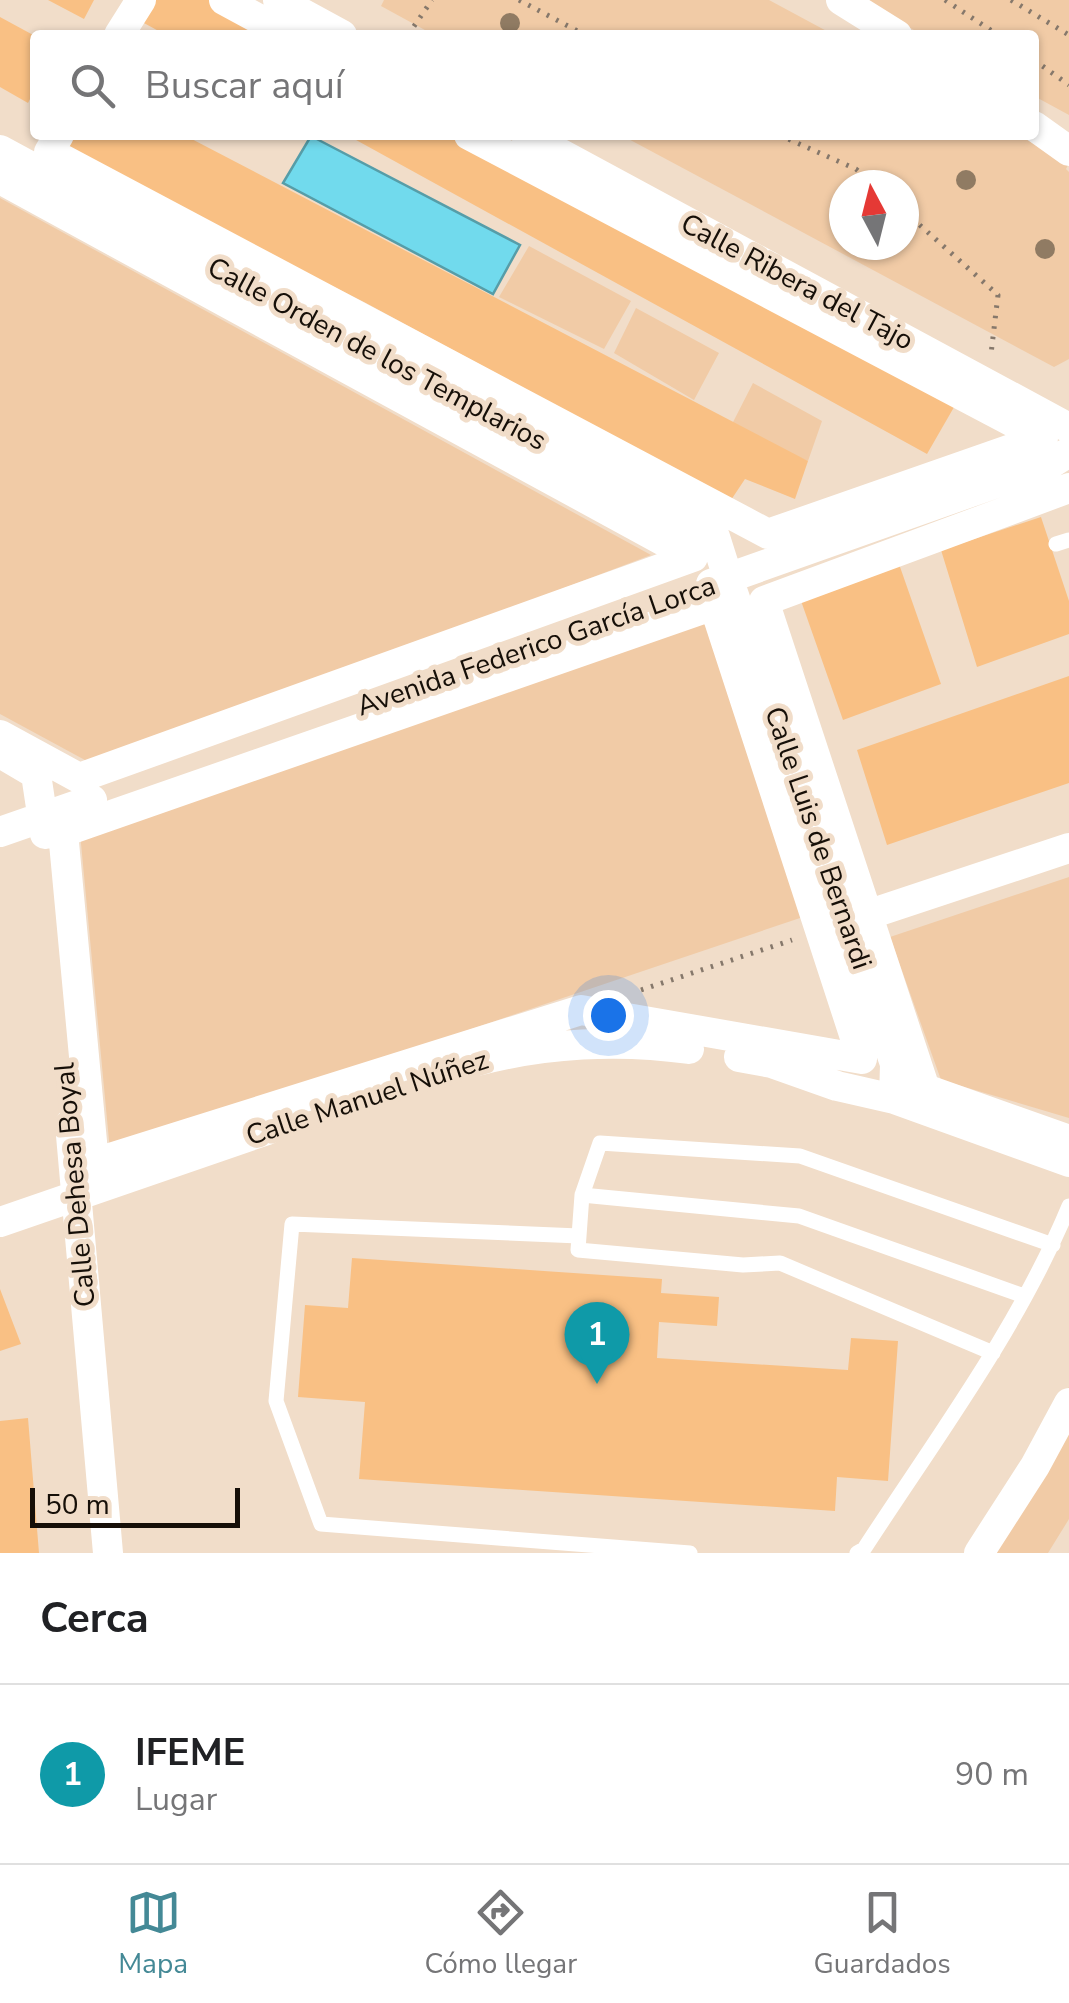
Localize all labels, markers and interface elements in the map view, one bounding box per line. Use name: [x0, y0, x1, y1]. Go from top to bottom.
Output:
search box: [30, 30, 1039, 140]
icon: search: [65, 58, 120, 113]
text: Buscar aquí: [145, 60, 344, 111]
north arrow: [829, 170, 919, 260]
street label: Calle Ribera del Tajo: [674, 205, 920, 359]
street label: Calle Orden de los Templarios: [201, 248, 553, 460]
street label: Avenida Federico García Lorca: [352, 567, 720, 725]
street label: Calle Luis de Bernardi: [755, 702, 881, 974]
your location: [583, 990, 634, 1041]
street label: Calle Manuel Núñez: [241, 1041, 493, 1155]
street label: Calle Dehesa Boyal: [45, 1060, 105, 1309]
pin: 1: [564, 1302, 630, 1384]
scale bar: [30, 1483, 240, 1528]
text: 50 m: [45, 1486, 110, 1524]
text: Cerca: [40, 1590, 149, 1647]
text: IFEME: [135, 1727, 245, 1778]
text: 1: [63, 1753, 82, 1796]
text: 90 m: [955, 1753, 1029, 1796]
text: Lugar: [135, 1778, 217, 1821]
tab: Mapa: [118, 1885, 188, 1983]
tab: Cómo llegar: [424, 1885, 577, 1983]
tab: Guardados: [814, 1885, 951, 1983]

